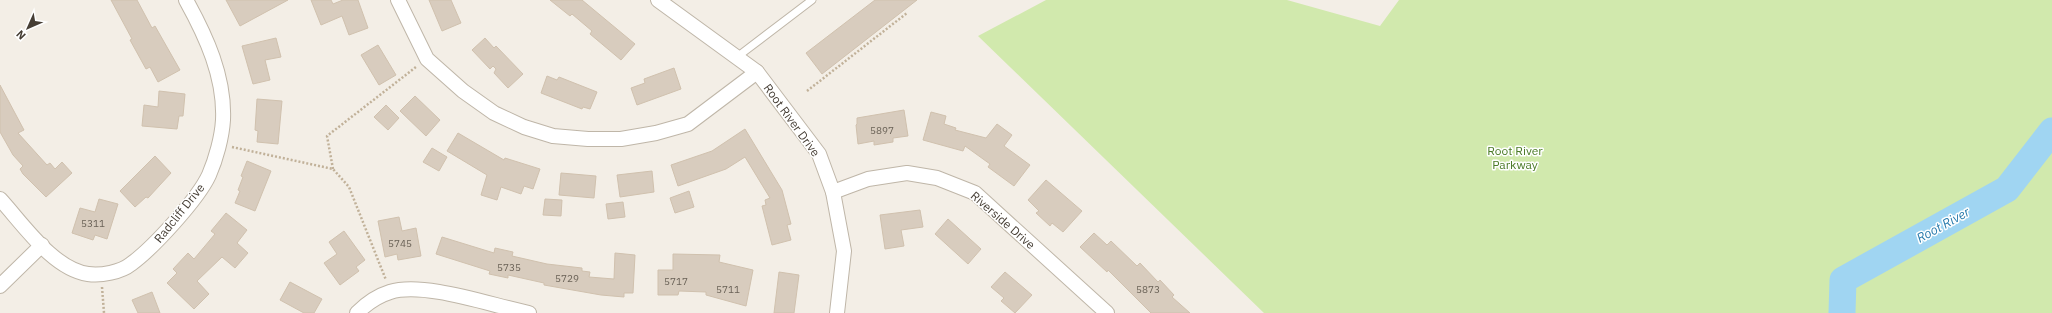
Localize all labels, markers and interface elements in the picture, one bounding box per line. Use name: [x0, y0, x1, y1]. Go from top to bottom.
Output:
north arrow: [8, 8, 48, 48]
text: N: [13, 27, 29, 43]
street label: Root River Drive: [761, 81, 824, 160]
house number: 5897: [870, 124, 894, 137]
park label: Root River Parkway: [1487, 143, 1543, 172]
street label: Radcliff Drive: [151, 180, 208, 246]
street label: Riverside Drive: [968, 188, 1039, 252]
water label: Root River: [1913, 203, 1974, 247]
house number: 5311: [81, 217, 105, 230]
house number: 5745: [388, 237, 412, 250]
house number: 5735: [497, 261, 521, 274]
house number: 5729: [555, 272, 579, 285]
house number: 5717: [664, 275, 688, 288]
house number: 5711: [716, 283, 740, 296]
house number: 5873: [1136, 283, 1160, 296]

